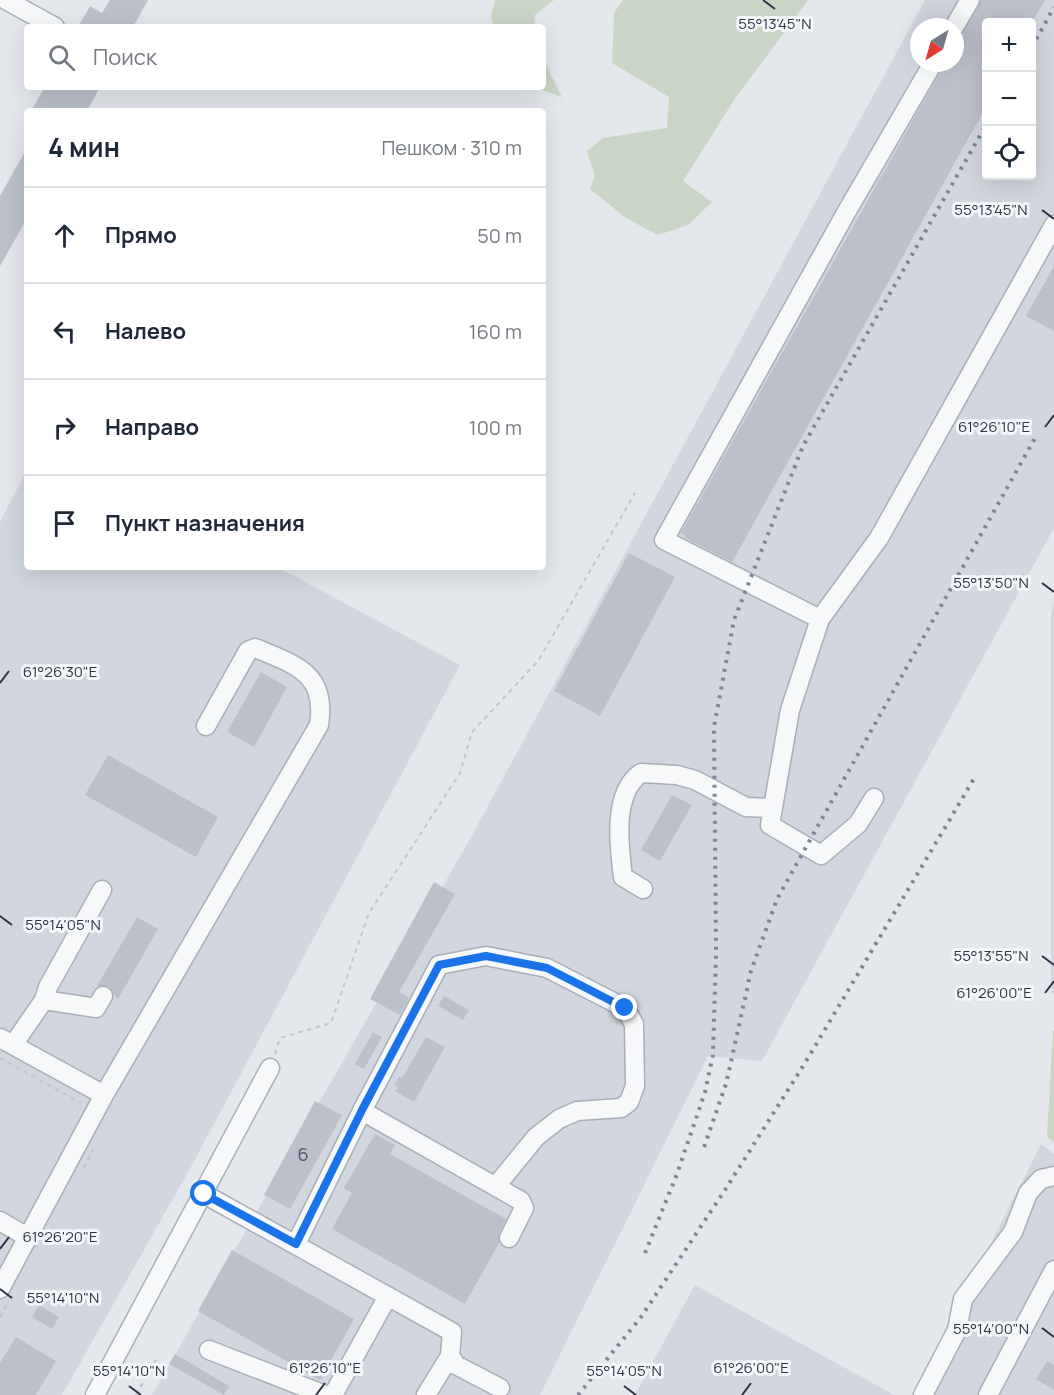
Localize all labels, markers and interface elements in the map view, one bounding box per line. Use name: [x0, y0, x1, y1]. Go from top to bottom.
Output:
text: 55°13'45"N: [738, 13, 812, 34]
north arrow: [910, 18, 964, 72]
map controls: [982, 18, 1036, 180]
button: +: [982, 18, 1036, 72]
search box: [24, 24, 546, 90]
icon: search: [45, 41, 78, 74]
text: Поиск: [93, 42, 157, 72]
button: −: [982, 72, 1036, 126]
button: locate: [982, 126, 1036, 180]
text: 4 мин: [48, 129, 120, 165]
text: Пешком · 310 m: [381, 134, 522, 161]
text: 55°13'45"N: [954, 199, 1028, 220]
icon: ahead: [48, 219, 81, 252]
text: Прямо: [105, 220, 177, 250]
text: 50 m: [477, 222, 522, 249]
icon: left: [48, 315, 81, 348]
text: Налево: [105, 316, 186, 346]
text: 160 m: [469, 318, 522, 345]
icon: right: [48, 411, 81, 444]
text: Направо: [105, 412, 199, 442]
text: 100 m: [469, 414, 522, 441]
text: 61°26'10"E: [958, 416, 1030, 437]
icon: arrive: [48, 507, 81, 540]
text: Пункт назначения: [105, 508, 305, 538]
text: 55°13'50"N: [953, 572, 1029, 593]
text: 61°26'30"E: [23, 661, 97, 682]
text: 55°14'05"N: [25, 914, 101, 935]
text: 55°13'55"N: [954, 945, 1028, 966]
text: 61°26'00"E: [956, 982, 1032, 1003]
route end: [611, 994, 637, 1020]
house number: 6: [297, 1142, 309, 1166]
route start: [190, 1180, 216, 1206]
text: 61°26'20"E: [23, 1226, 97, 1247]
text: 55°14'10"N: [27, 1287, 99, 1308]
text: 55°14'00"N: [953, 1318, 1029, 1339]
text: 61°26'10"E: [289, 1357, 361, 1378]
text: 61°26'00"E: [713, 1357, 789, 1378]
text: 55°14'10"N: [93, 1360, 165, 1381]
text: 55°14'05"N: [586, 1360, 662, 1381]

